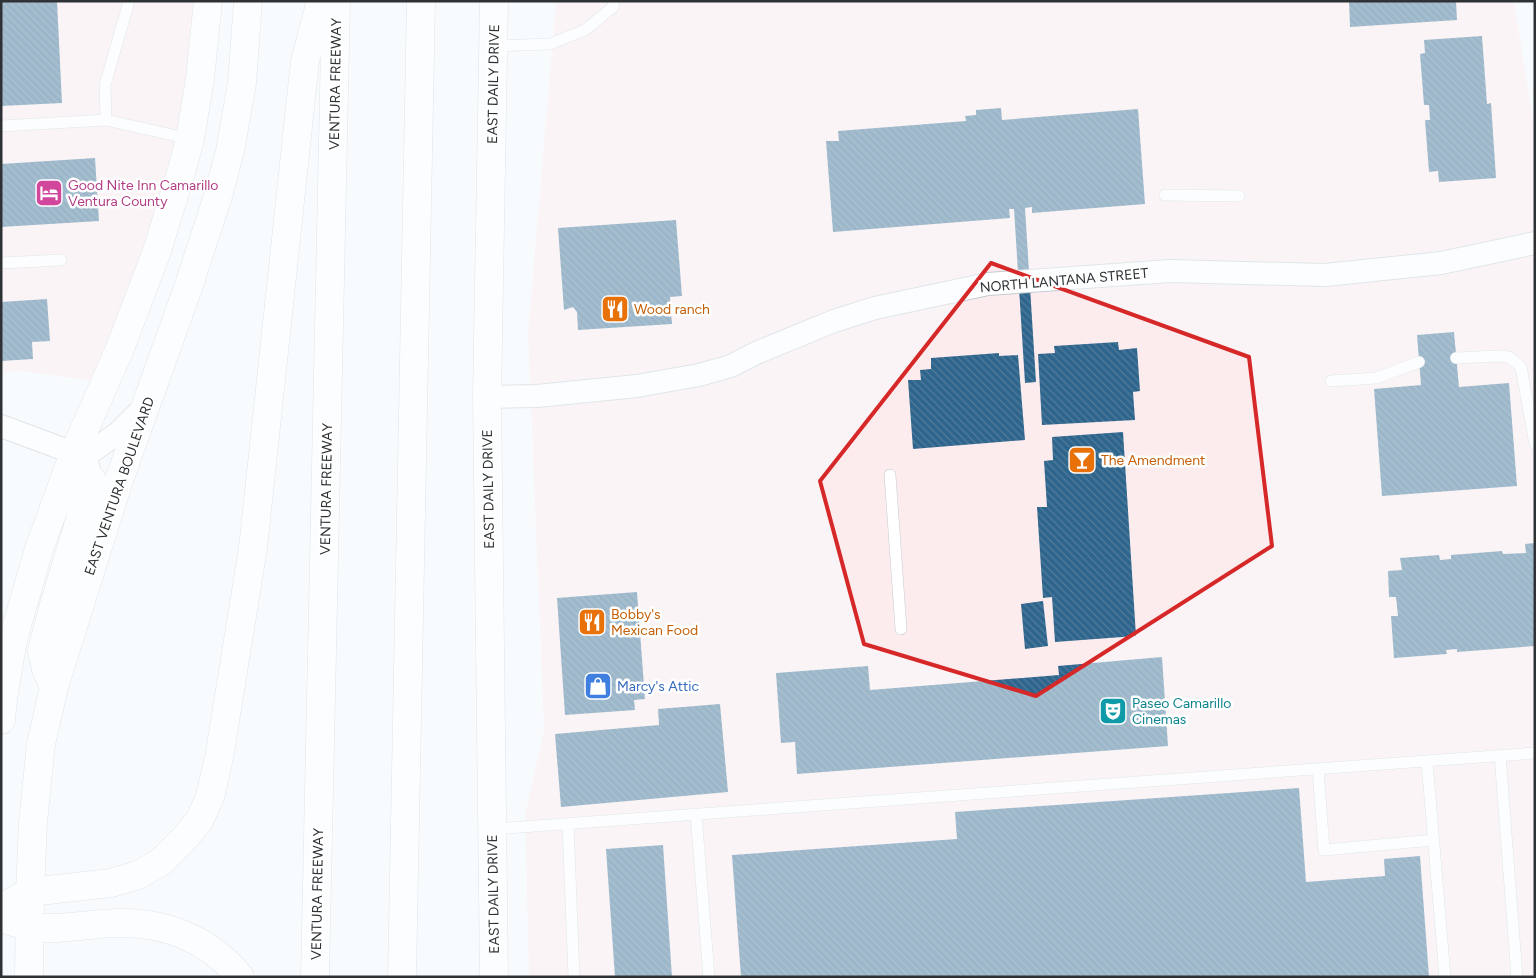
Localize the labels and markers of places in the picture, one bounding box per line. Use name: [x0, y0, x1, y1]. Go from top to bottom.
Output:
place label: Good Nite Inn Camarillo Ventura County: [68, 177, 218, 210]
hotel icon: Good Nite Inn Camarillo Ventura County: [34, 178, 64, 208]
restaurant icon: Wood ranch: [600, 294, 630, 324]
place label: Wood ranch: [634, 301, 710, 318]
bar icon: The Amendment: [1067, 445, 1097, 475]
place label: The Amendment: [1101, 452, 1205, 469]
place label: Bobby's Mexican Food: [611, 606, 698, 639]
restaurant icon: Bobby's Mexican Food: [577, 607, 607, 637]
shop icon: Marcy's Attic: [583, 671, 613, 701]
place label: Marcy's Attic: [617, 678, 700, 695]
place label: Paseo Camarillo Cinemas: [1132, 695, 1231, 728]
theatre icon: Paseo Camarillo Cinemas: [1098, 696, 1128, 726]

